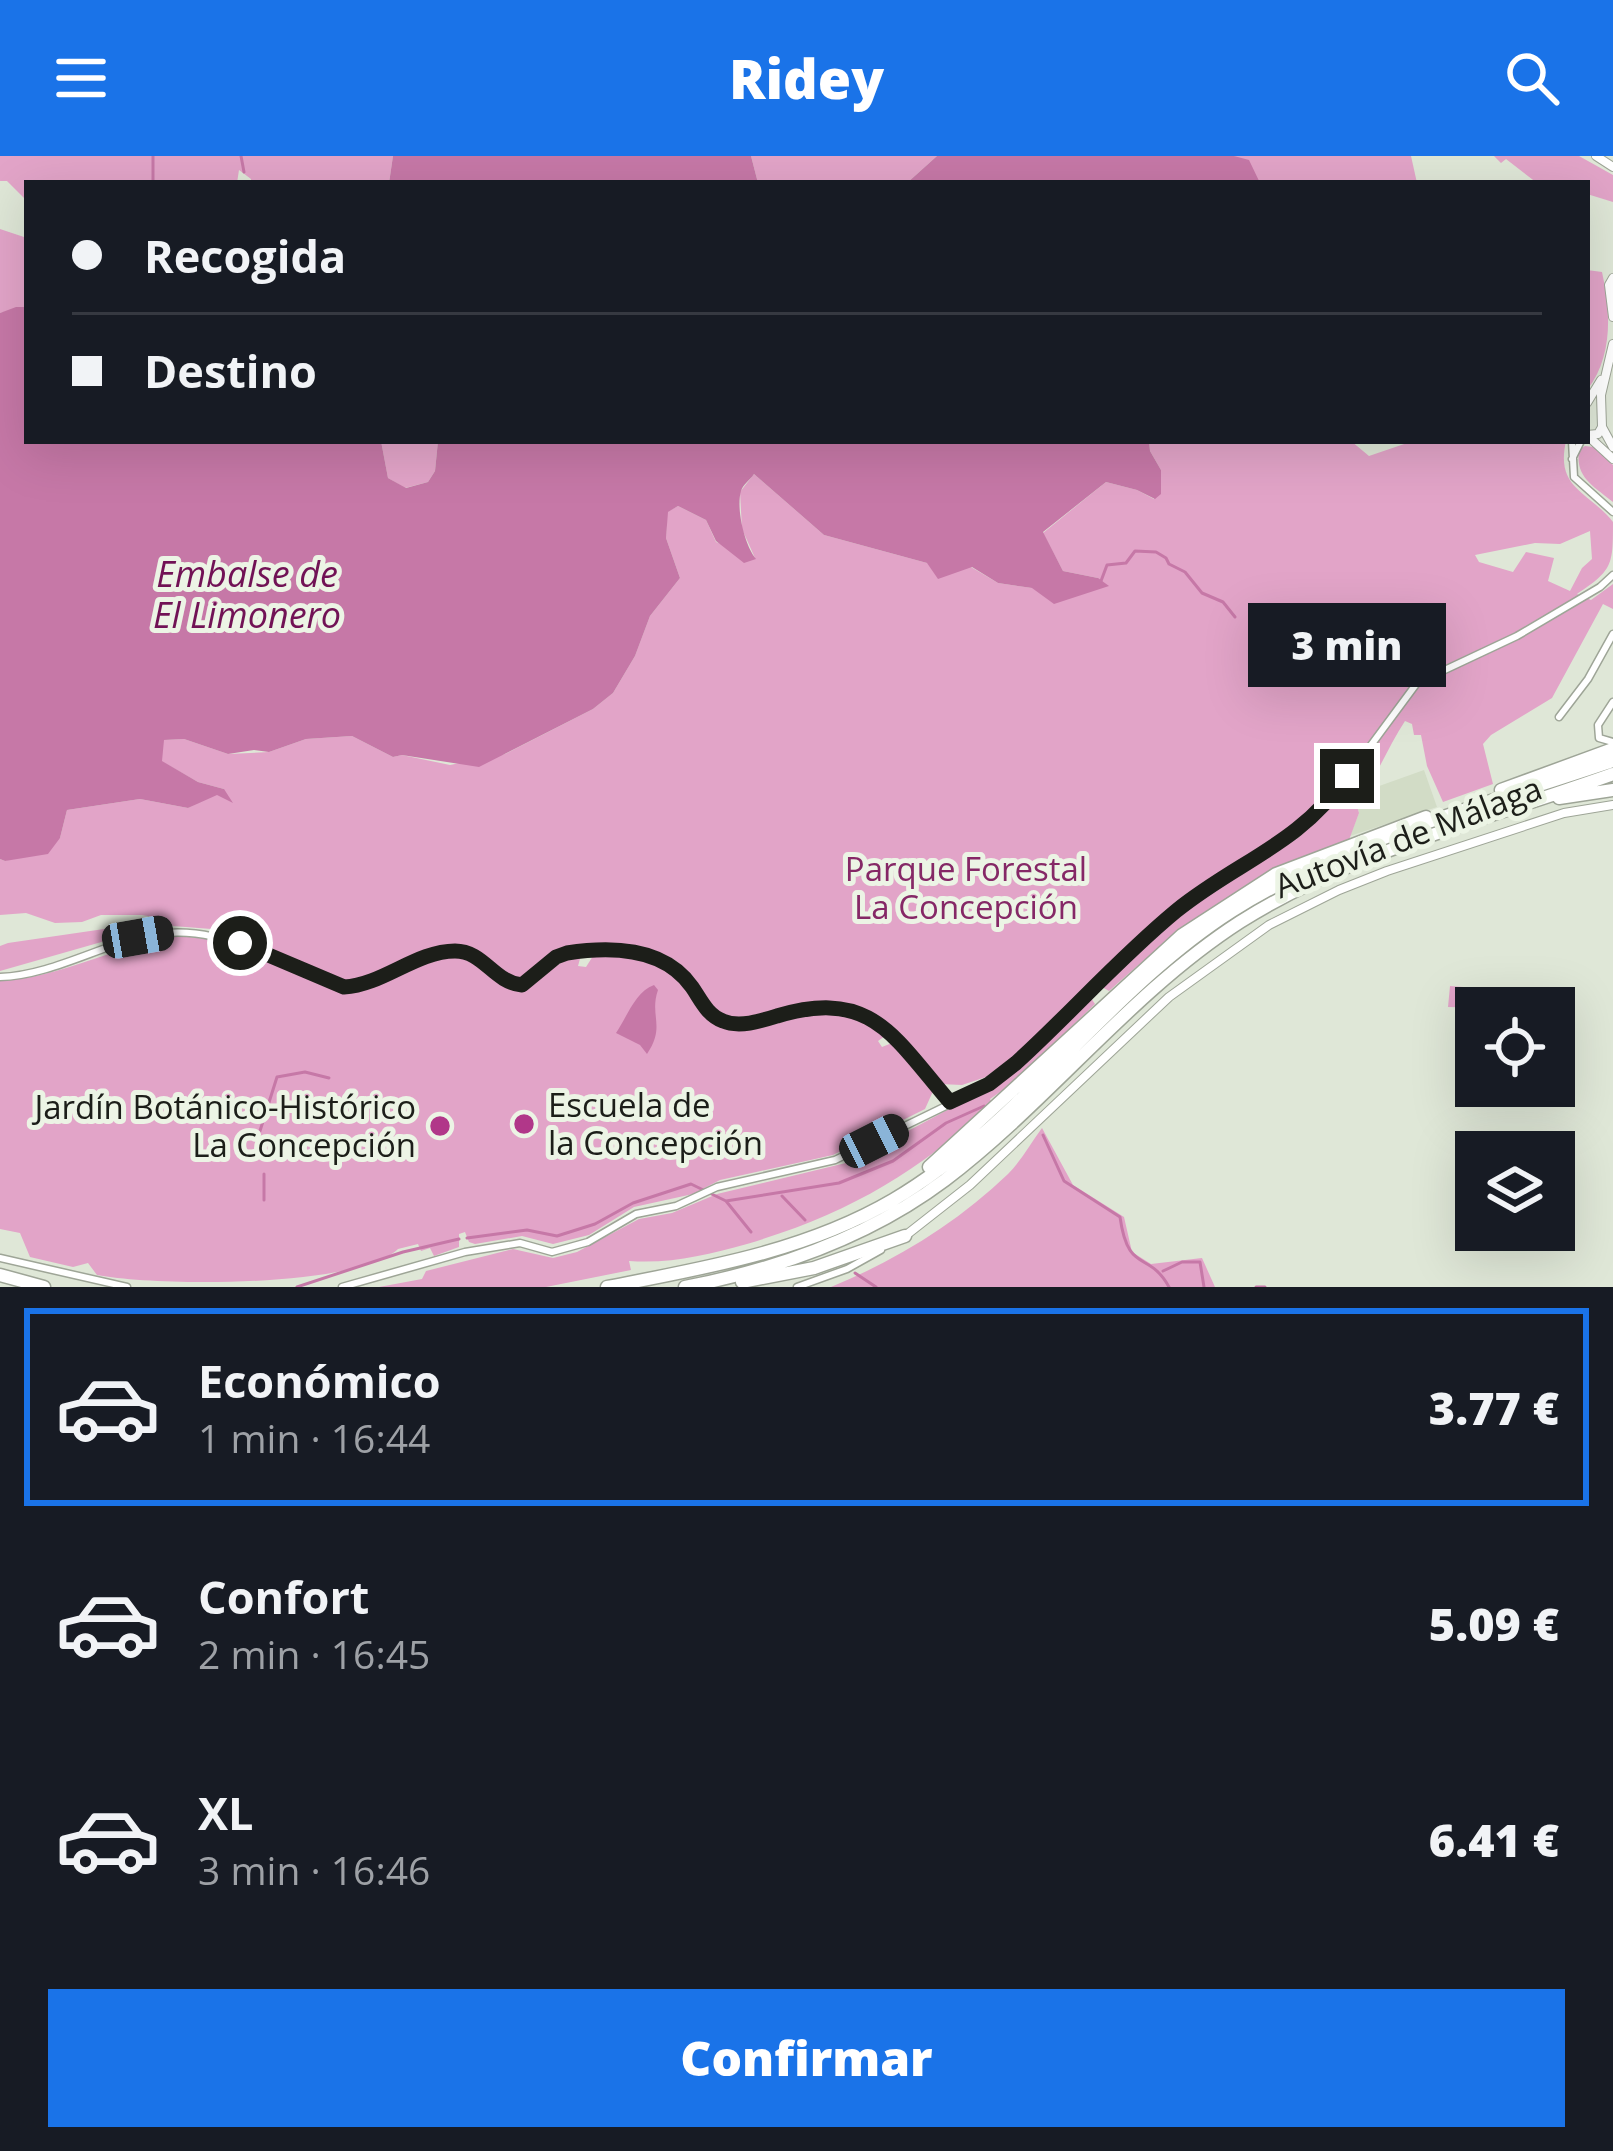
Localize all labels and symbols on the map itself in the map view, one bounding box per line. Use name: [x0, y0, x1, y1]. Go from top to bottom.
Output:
water label: Embalse de El Limonero: [153, 549, 341, 639]
callout: 3 min: [1248, 602, 1446, 686]
route end: [1320, 749, 1374, 803]
street label: Autovía de Málaga: [1268, 765, 1548, 908]
park label: Parque Forestal La Concepción: [845, 846, 1087, 929]
car: [99, 913, 177, 961]
route start: [213, 916, 267, 970]
place label: Escuela de la Concepción: [548, 1082, 763, 1165]
place label: Jardín Botánico-Histórico La Concepción: [31, 1084, 416, 1167]
car: [834, 1109, 914, 1173]
marker: Escuela de la Concepción: [511, 1111, 537, 1137]
marker: Jardín Botánico-Histórico La Concepción: [427, 1113, 453, 1139]

